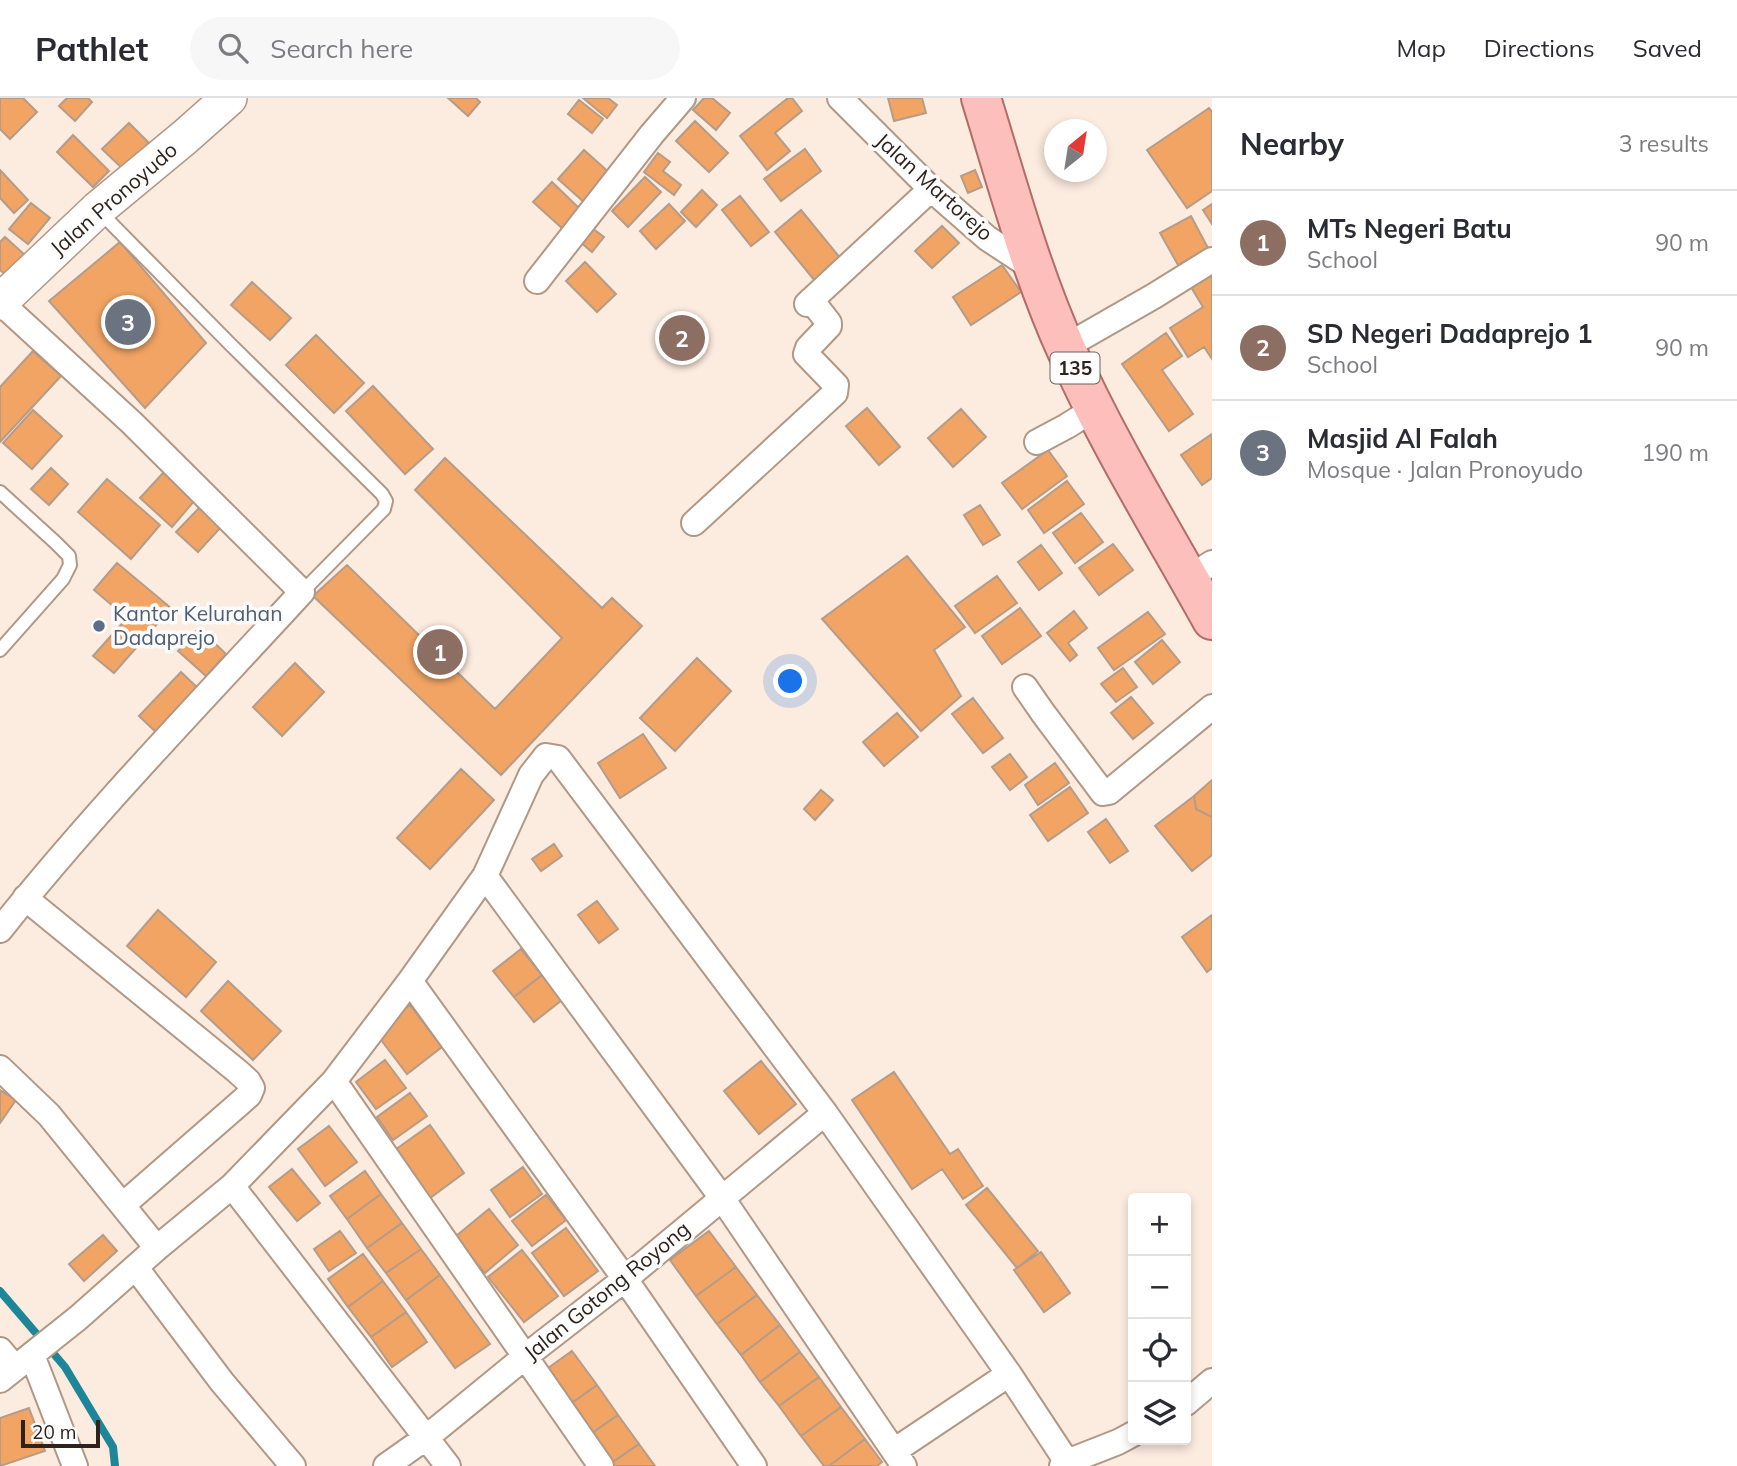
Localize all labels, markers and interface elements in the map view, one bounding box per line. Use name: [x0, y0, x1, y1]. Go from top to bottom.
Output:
search box: [190, 17, 680, 80]
text: Pathlet: [35, 28, 148, 69]
icon: search: [214, 29, 252, 67]
text: Search here: [270, 32, 413, 65]
text: Map: [1396, 33, 1446, 63]
text: Directions: [1484, 33, 1595, 63]
text: Saved: [1633, 33, 1702, 63]
north arrow: [1044, 119, 1107, 182]
text: Nearby: [1240, 125, 1344, 163]
street label: Jalan Martorejo: [871, 127, 999, 246]
text: 3 results: [1619, 129, 1709, 158]
street label: Jalan Pronoyudo: [44, 136, 182, 260]
text: MTs Negeri Batu: [1307, 212, 1512, 245]
text: 1: [1256, 228, 1270, 257]
text: 90 m: [1655, 228, 1709, 257]
text: School: [1307, 245, 1378, 274]
pin: 3: [105, 296, 151, 348]
pin: 2: [659, 312, 705, 364]
text: SD Negeri Dadaprejo 1: [1307, 317, 1593, 350]
text: 2: [1256, 333, 1270, 362]
text: 90 m: [1655, 333, 1709, 362]
text: School: [1307, 350, 1378, 379]
road number: 135: [1050, 352, 1100, 384]
text: Masjid Al Falah: [1307, 422, 1498, 455]
text: 3: [1256, 438, 1270, 467]
text: 190 m: [1641, 438, 1709, 467]
text: Mosque · Jalan Pronoyudo: [1307, 455, 1583, 484]
place label: Kantor Kelurahan Dadaprejo: [113, 600, 283, 650]
marker: Kantor Kelurahan Dadaprejo: [91, 618, 107, 634]
pin: 1: [417, 626, 463, 678]
your location: [773, 664, 807, 698]
map controls: [1128, 1193, 1191, 1445]
button: +: [1128, 1193, 1191, 1256]
street label: Jalan Gotong Royong: [518, 1215, 695, 1365]
button: −: [1128, 1256, 1191, 1319]
button: locate: [1128, 1319, 1191, 1382]
button: layers: [1128, 1382, 1191, 1445]
scale bar: [21, 1417, 100, 1449]
text: 20 m: [32, 1420, 76, 1444]

